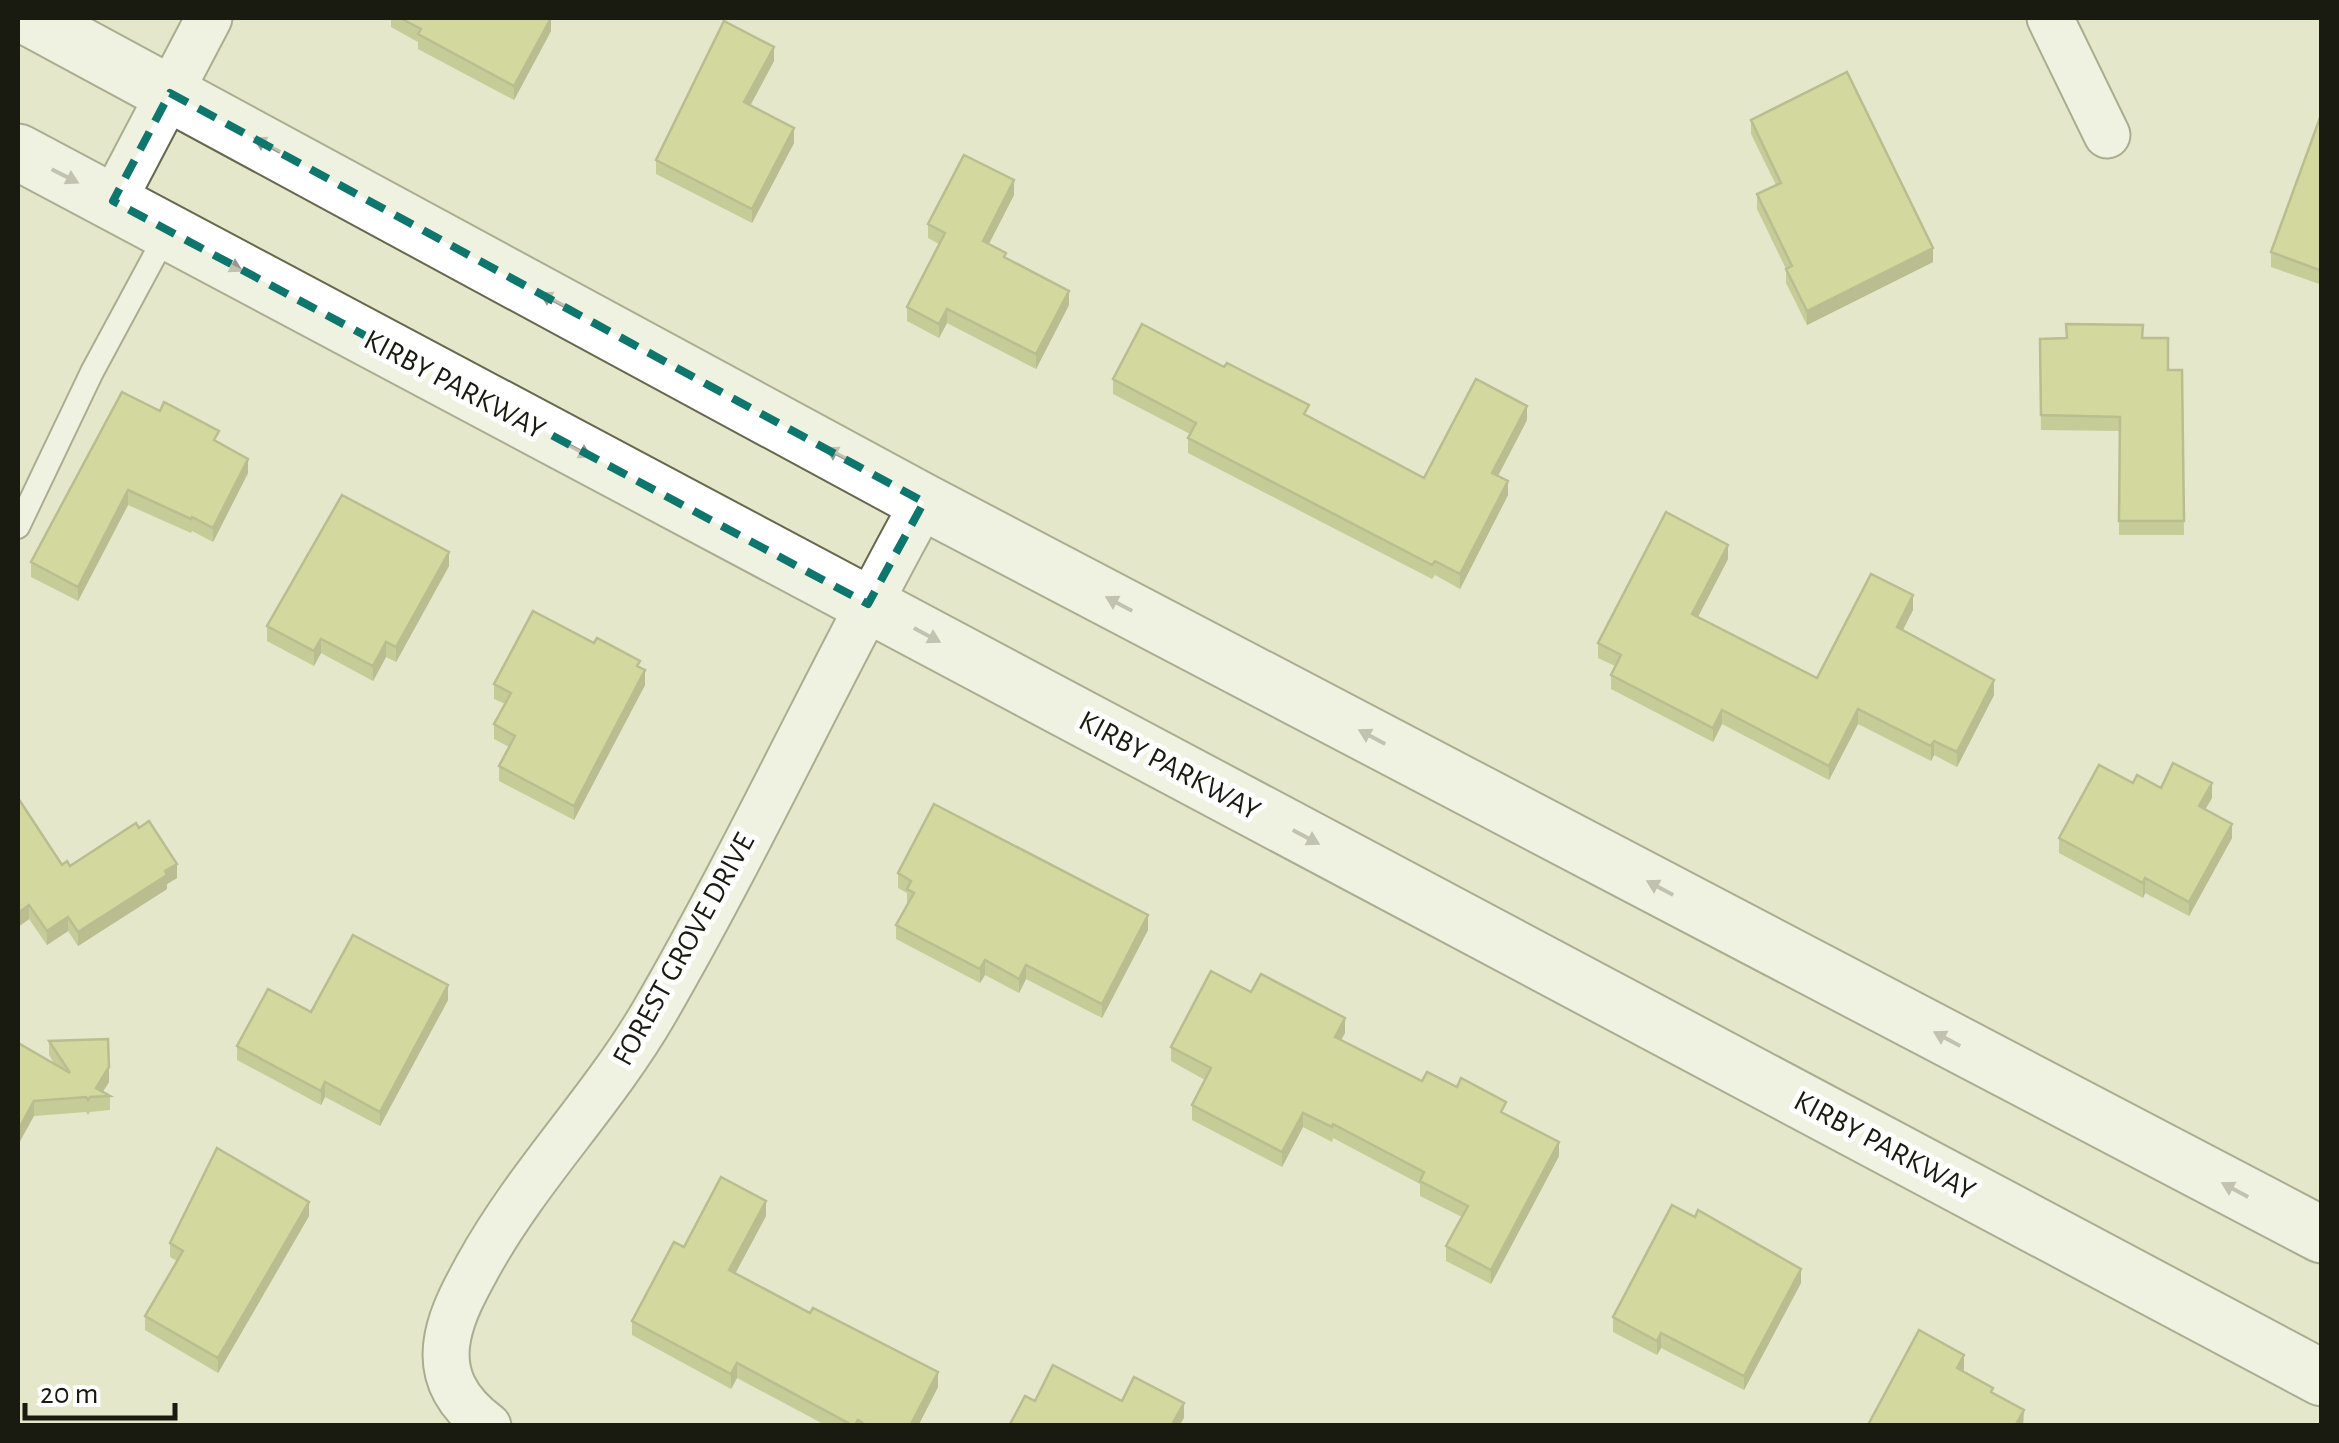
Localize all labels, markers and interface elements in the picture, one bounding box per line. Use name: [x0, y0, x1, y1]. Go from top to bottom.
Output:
one-way arrow: [253, 137, 282, 154]
one-way arrow: [51, 167, 80, 184]
one-way arrow: [215, 255, 244, 272]
one-way arrow: [539, 292, 567, 310]
street label: KIRBY PARKWAY: [359, 325, 550, 445]
one-way arrow: [563, 441, 592, 458]
one-way arrow: [824, 447, 853, 464]
one-way arrow: [1105, 596, 1134, 613]
one-way arrow: [912, 626, 941, 643]
street label: KIRBY PARKWAY: [1074, 706, 1265, 826]
one-way arrow: [1357, 729, 1386, 746]
street label: FOREST GROVE DRIVE: [608, 828, 760, 1071]
one-way arrow: [1292, 828, 1321, 845]
one-way arrow: [1645, 880, 1674, 897]
one-way arrow: [1933, 1031, 1962, 1048]
street label: KIRBY PARKWAY: [1789, 1086, 1980, 1206]
one-way arrow: [2221, 1182, 2250, 1199]
scale bar: [25, 1358, 175, 1420]
text: 20 m: [40, 1379, 98, 1409]

